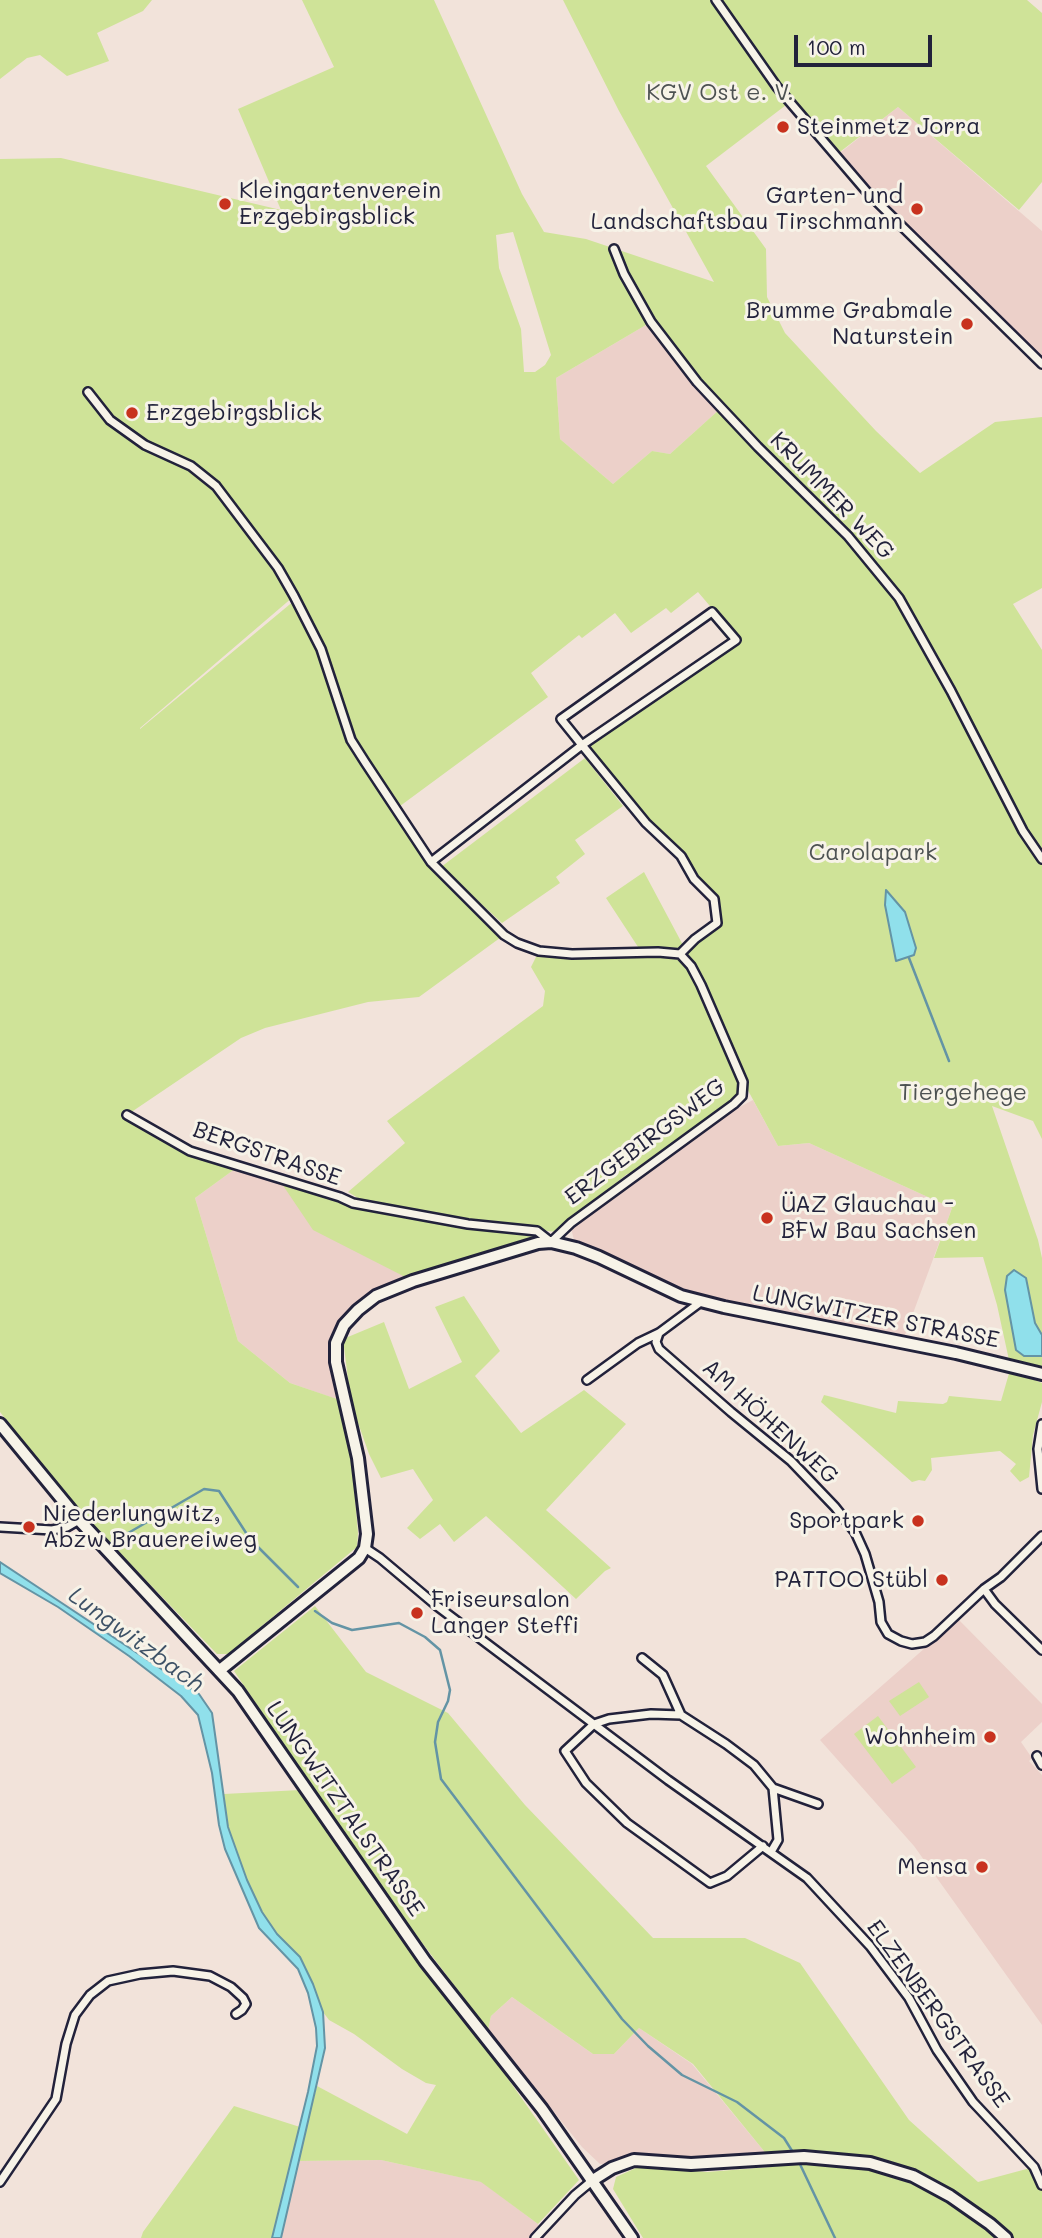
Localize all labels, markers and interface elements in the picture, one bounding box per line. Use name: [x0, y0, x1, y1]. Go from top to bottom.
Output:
scale bar: [797, 21, 935, 65]
text: 100 m: [807, 33, 866, 60]
park label: KGV Ost e. V.: [646, 79, 794, 107]
place label: Steinmetz Jorra: [797, 113, 981, 141]
marker: Steinmetz Jorra: [775, 119, 791, 135]
place label: Kleingartenverein Erzgebirgsblick: [239, 177, 441, 231]
place label: Garten- und Landschaftsbau Tirschmann: [591, 182, 903, 236]
marker: Kleingartenverein Erzgebirgsblick: [217, 196, 233, 212]
marker: Garten- und Landschaftsbau Tirschmann: [909, 201, 925, 217]
place label: Brumme Grabmale Naturstein: [746, 297, 953, 351]
marker: Brumme Grabmale Naturstein: [959, 316, 975, 332]
place label: Erzgebirgsblick: [146, 399, 322, 427]
marker: Erzgebirgsblick: [124, 405, 140, 421]
street label: KRUMMER WEG: [764, 427, 900, 565]
park label: Carolapark: [809, 839, 937, 867]
street label: ERZGEBIRGSWEG: [560, 1073, 730, 1211]
park label: Tiergehege: [899, 1079, 1027, 1107]
street label: BERGSTRASSE: [189, 1116, 345, 1192]
place label: ÜAZ Glauchau - BFW Bau Sachsen: [781, 1191, 976, 1245]
marker: ÜAZ Glauchau - BFW Bau Sachsen: [759, 1210, 775, 1226]
street label: LUNGWITZER STRASSE: [750, 1280, 1002, 1354]
street label: AM HÖHENWEG: [696, 1354, 844, 1490]
place label: Niederlungwitz, Abzw Brauereiweg: [43, 1500, 257, 1554]
place label: Sportpark: [789, 1507, 904, 1535]
marker: Sportpark: [910, 1513, 926, 1529]
marker: Niederlungwitz, Abzw Brauereiweg: [21, 1519, 37, 1535]
place label: PATTOO Stübl: [774, 1566, 928, 1594]
marker: PATTOO Stübl: [934, 1572, 950, 1588]
water label: Lungwitzbach: [63, 1581, 209, 1699]
place label: Friseursalon Langer Steffi: [431, 1586, 579, 1640]
marker: Friseursalon Langer Steffi: [409, 1605, 425, 1621]
street label: LUNGWITZTALSTRASSE: [260, 1696, 430, 1922]
place label: Wohnheim: [864, 1723, 976, 1751]
marker: Wohnheim: [982, 1729, 998, 1745]
place label: Mensa: [897, 1853, 968, 1881]
marker: Mensa: [974, 1859, 990, 1875]
street label: ELZENBERGSTRASSE: [861, 1915, 1015, 2113]

